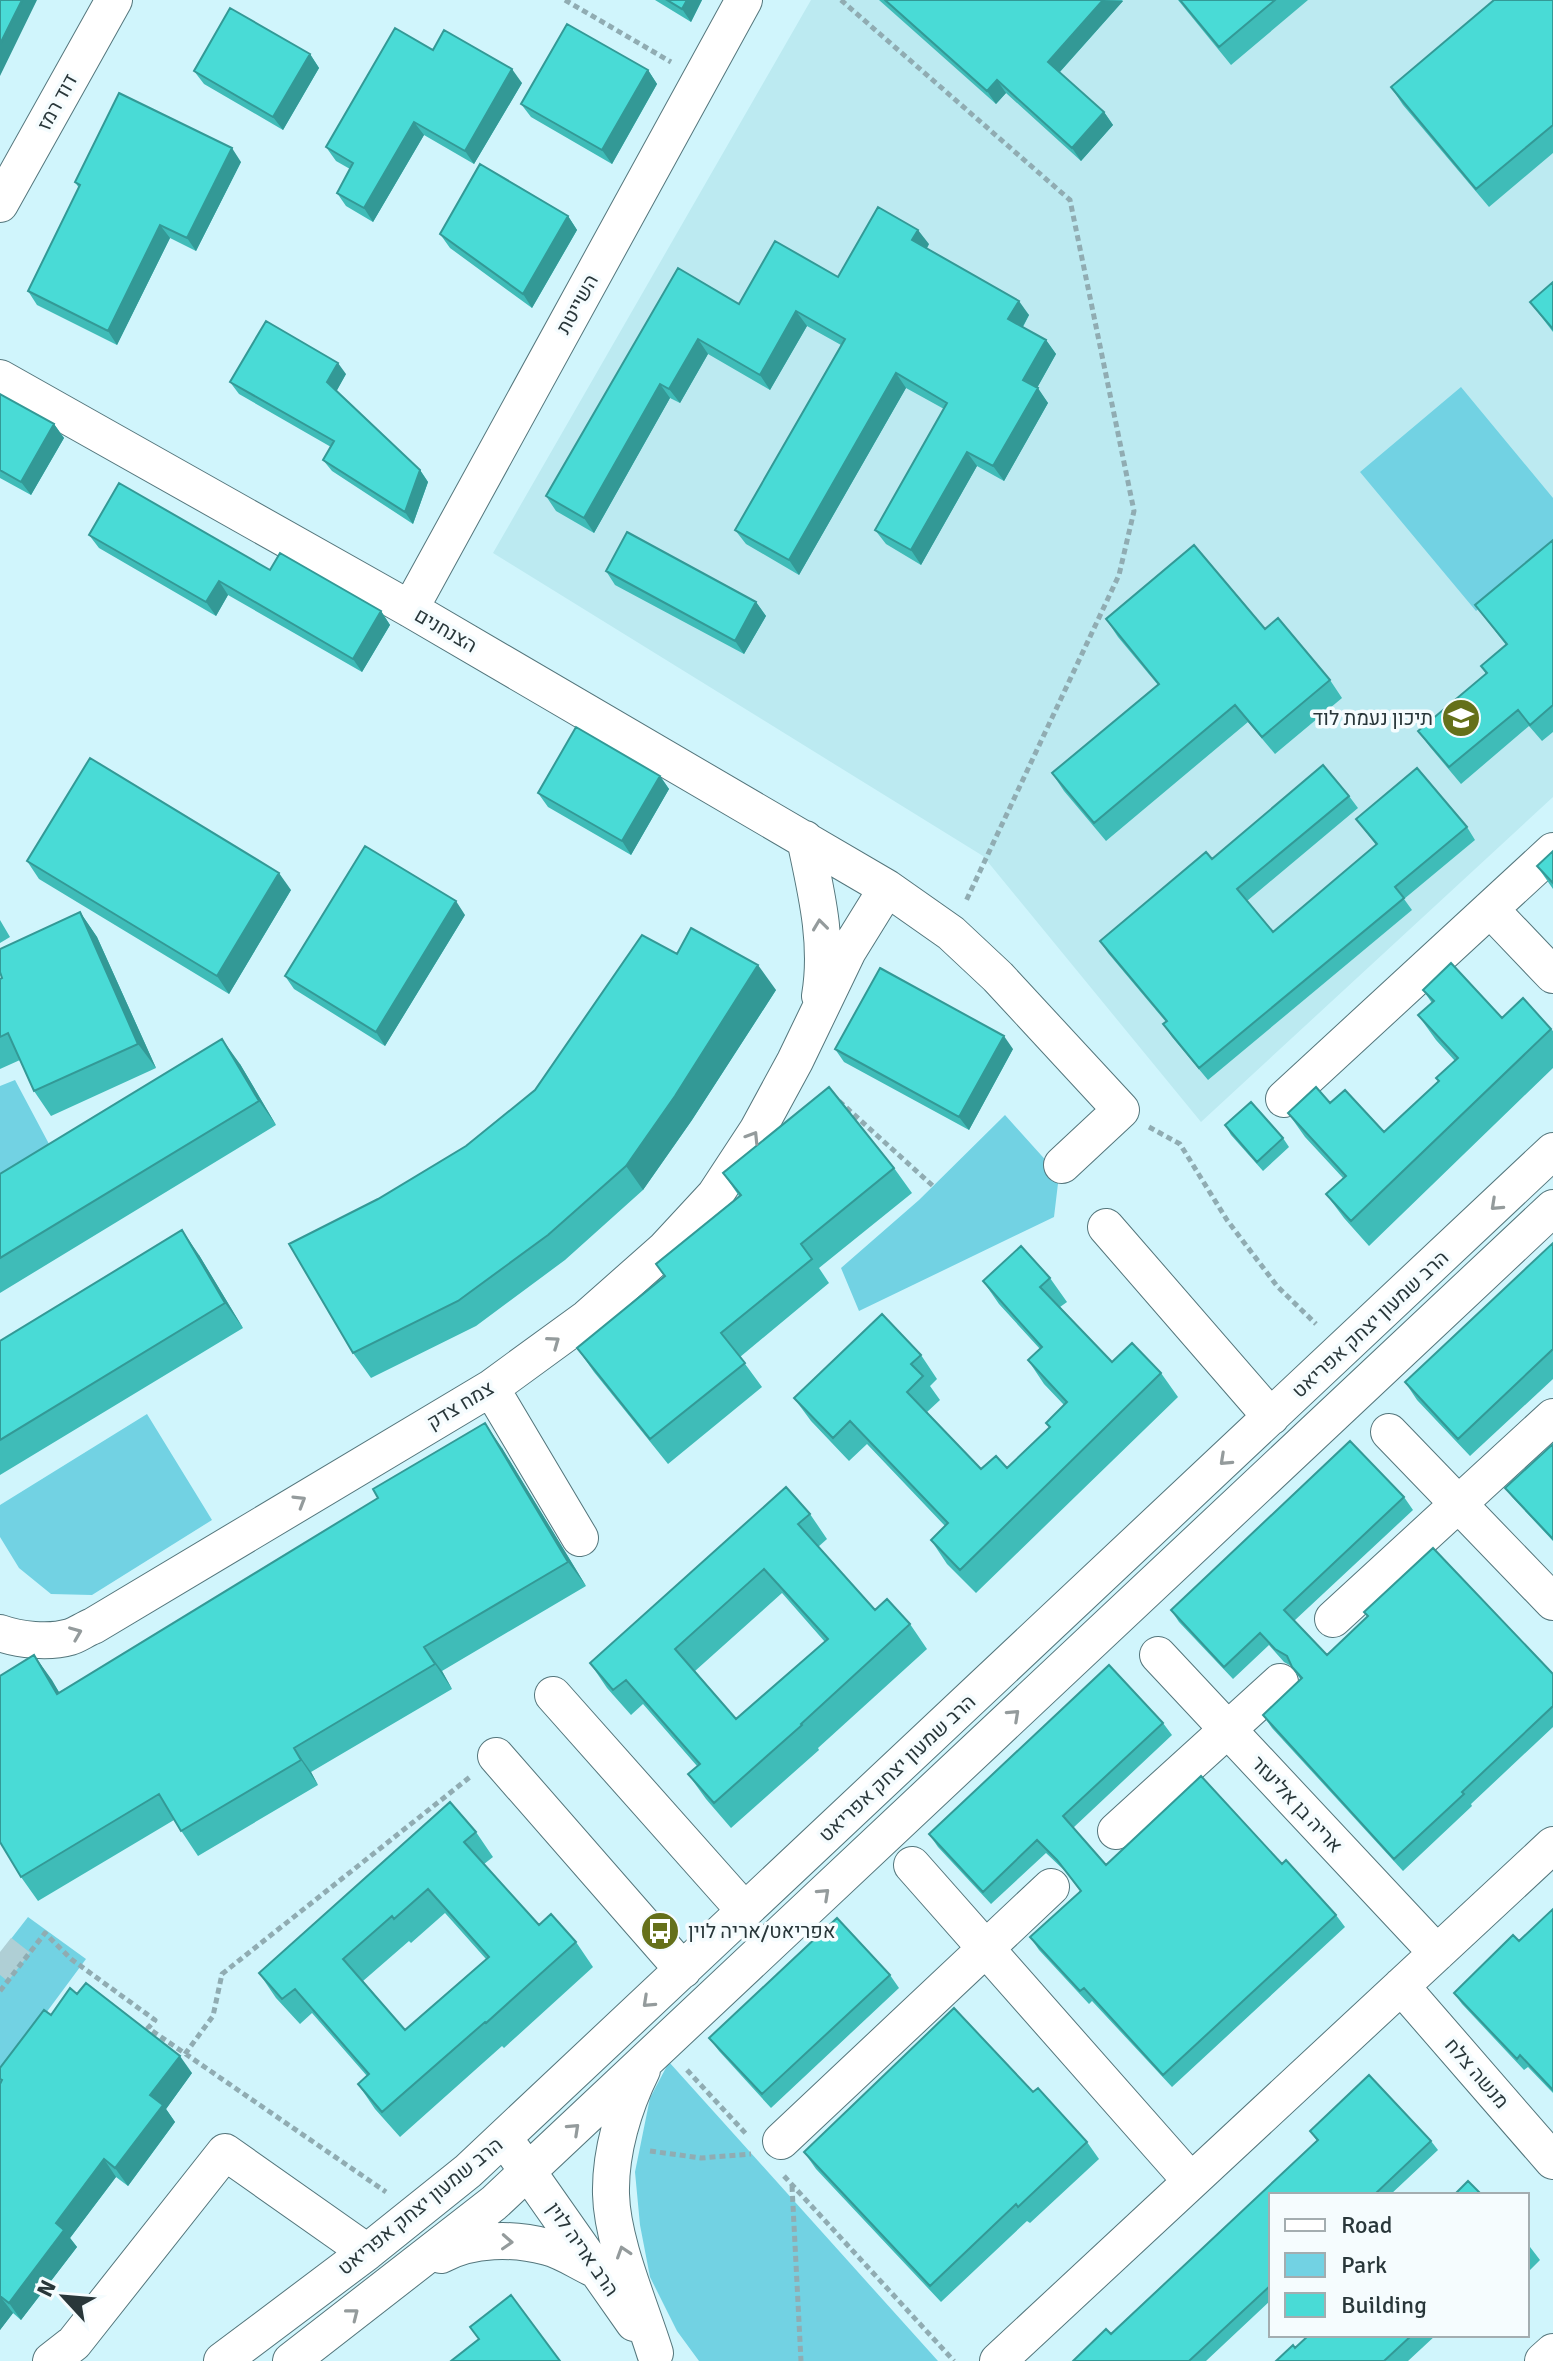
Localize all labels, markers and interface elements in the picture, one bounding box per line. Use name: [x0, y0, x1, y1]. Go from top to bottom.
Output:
street label: דוד רמז: [32, 70, 83, 135]
street label: השייטת: [551, 270, 604, 339]
street label: הצנחנים: [410, 603, 481, 658]
school or university icon: תיכון נעמת לוד: [1440, 697, 1482, 739]
place label: תיכון נעמת לוד: [1313, 706, 1433, 731]
one-way arrow: [812, 918, 829, 931]
one-way arrow: [743, 1131, 758, 1146]
one-way arrow: [1491, 1196, 1505, 1210]
street label: הרב שמעון יצחק אפריאט: [1287, 1245, 1454, 1403]
one-way arrow: [545, 1337, 560, 1352]
street label: צמח צדק: [422, 1376, 498, 1435]
one-way arrow: [1220, 1450, 1235, 1464]
one-way arrow: [291, 1495, 305, 1511]
one-way arrow: [68, 1626, 82, 1642]
street label: הרב שמעון יצחק אפריאט: [814, 1689, 981, 1847]
one-way arrow: [1004, 1711, 1019, 1725]
street label: אריה בן אליעזר: [1246, 1751, 1348, 1858]
one-way arrow: [815, 1888, 829, 1903]
bus stop icon: אפריאט/אריה לוין: [639, 1910, 681, 1952]
place label: אפריאט/אריה לוין: [688, 1919, 836, 1944]
one-way arrow: [643, 1993, 658, 2007]
street label: מנשה צלח: [1439, 2033, 1514, 2114]
one-way arrow: [564, 2125, 579, 2139]
street label: הרב שמעון יצחק אפריאט: [333, 2132, 508, 2281]
legend: [1269, 2193, 1529, 2337]
street label: הרב אריה לוין: [541, 2197, 624, 2301]
text: Road: [1341, 2210, 1392, 2240]
one-way arrow: [501, 2233, 514, 2250]
one-way arrow: [616, 2245, 632, 2259]
text: Park: [1341, 2250, 1387, 2280]
north arrow: [24, 2257, 104, 2337]
text: N: [31, 2276, 62, 2301]
text: Building: [1341, 2290, 1427, 2320]
one-way arrow: [344, 2309, 358, 2324]

